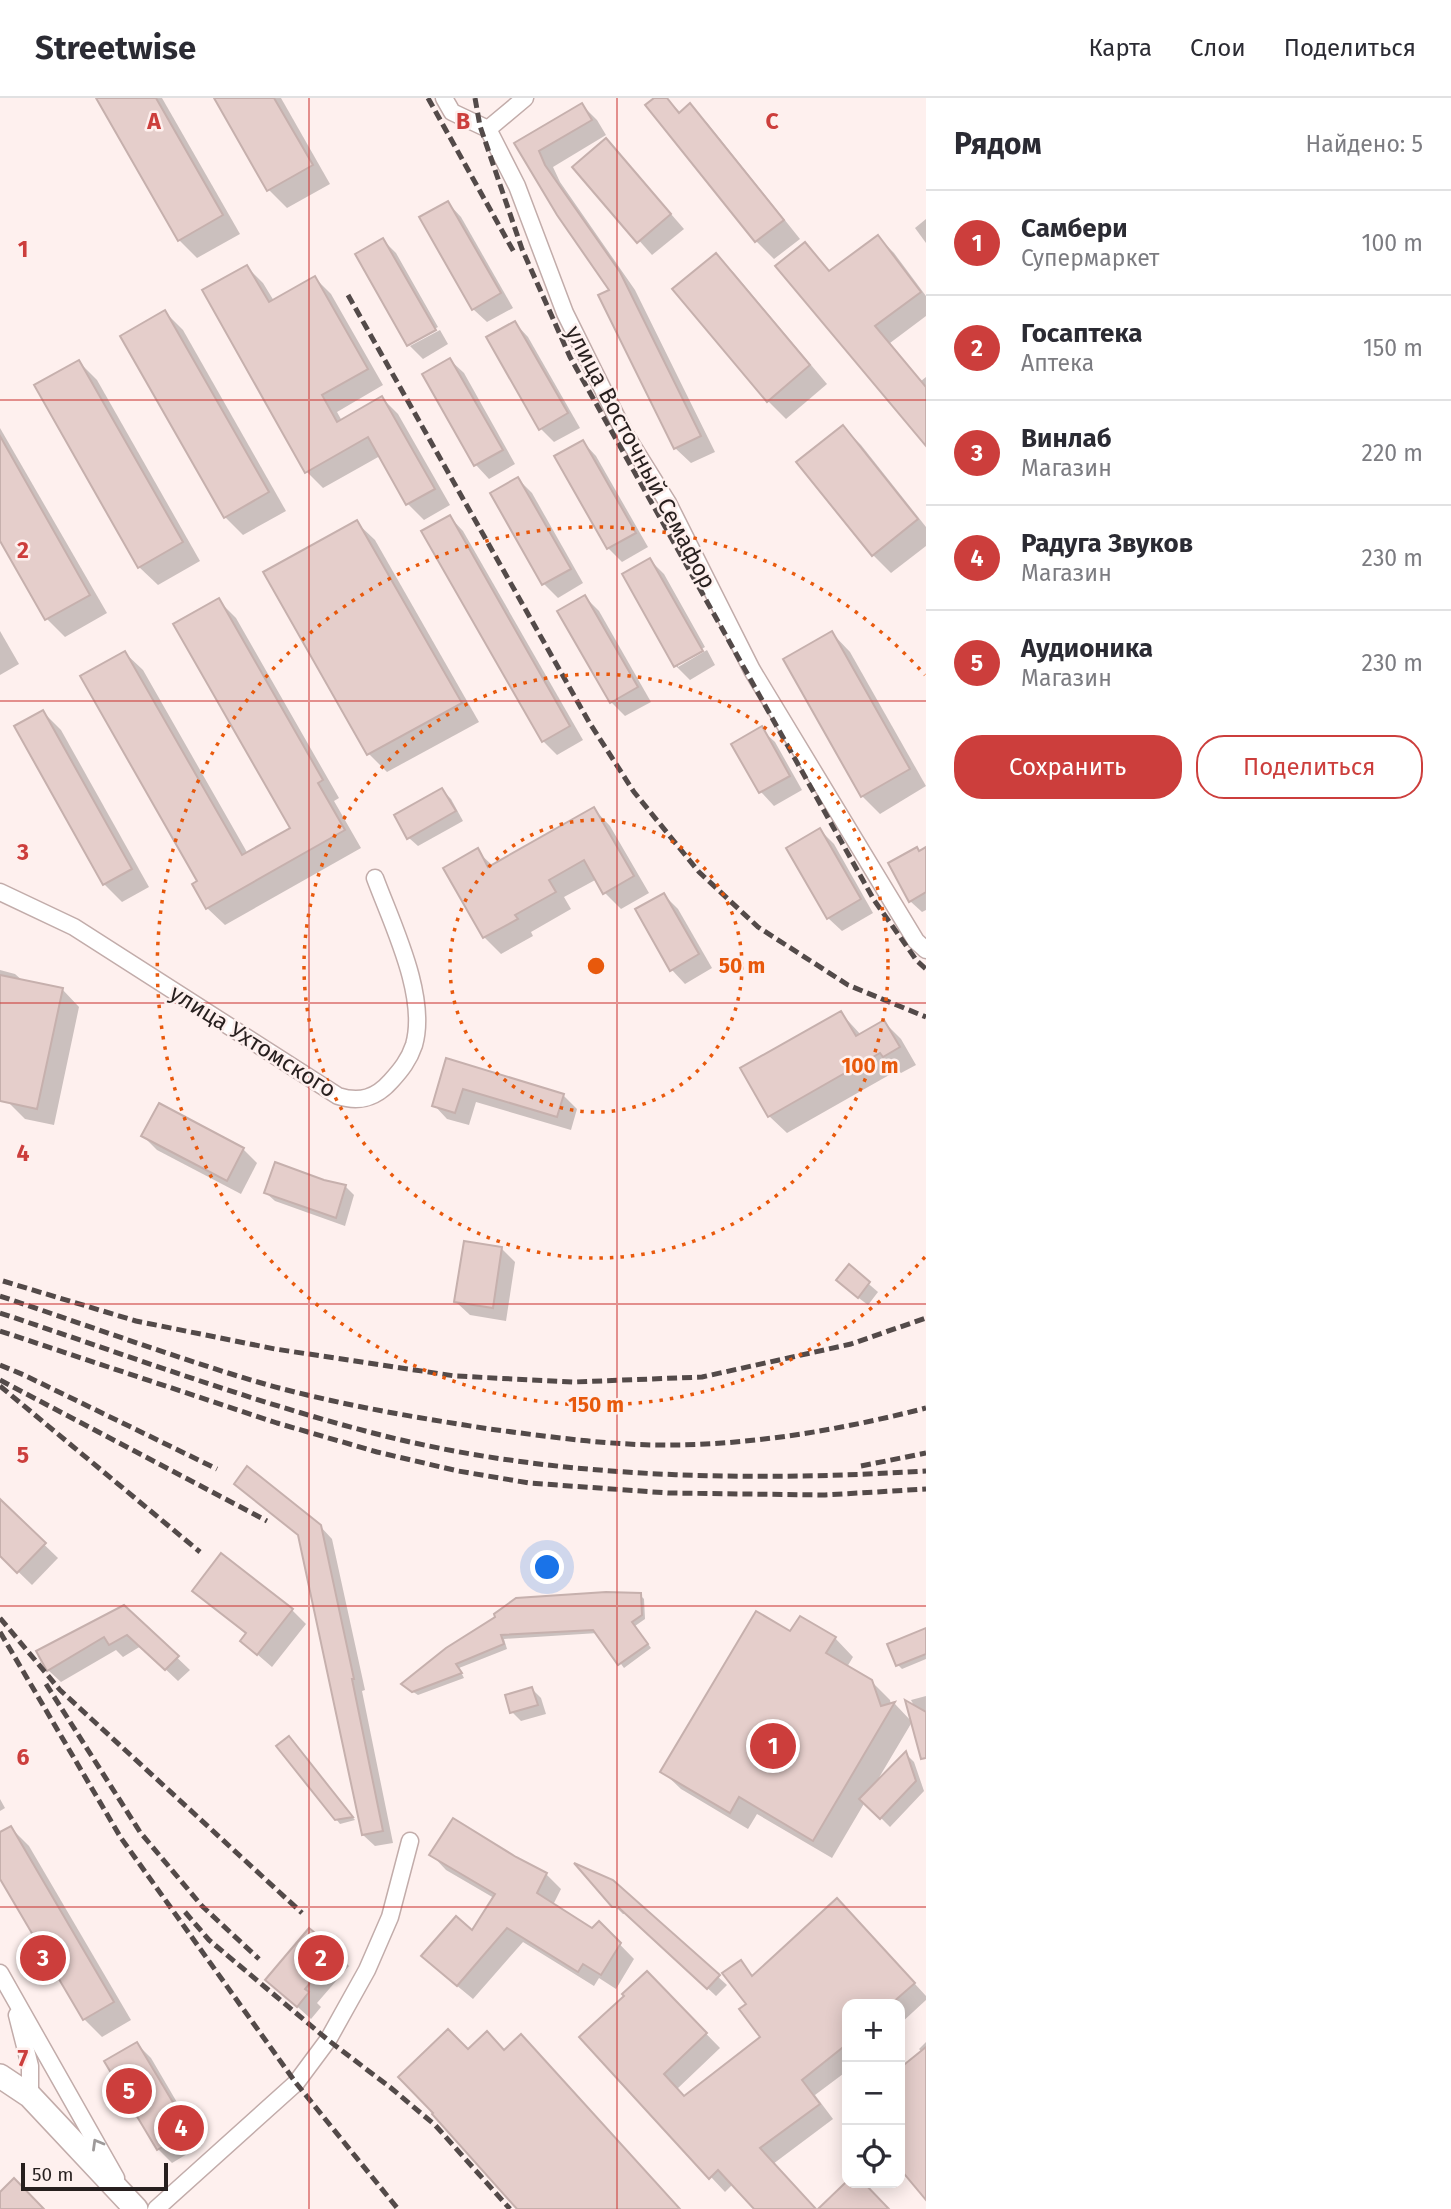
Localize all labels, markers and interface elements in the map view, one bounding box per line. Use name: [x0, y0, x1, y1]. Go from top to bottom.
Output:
text: Streetwise: [35, 28, 196, 68]
text: Карта: [1088, 34, 1152, 62]
text: Слои: [1190, 34, 1246, 62]
text: Поделиться: [1284, 34, 1416, 62]
text: A: [146, 107, 161, 135]
text: B: [456, 107, 470, 135]
text: C: [765, 107, 779, 135]
text: Рядом: [954, 126, 1042, 162]
text: Найдено: 5: [1306, 130, 1423, 158]
text: Самбери: [1021, 213, 1128, 244]
text: 1: [972, 229, 982, 257]
text: 100 m: [1362, 229, 1423, 257]
text: 1: [18, 235, 28, 263]
text: Супермаркет: [1021, 244, 1159, 272]
text: Госаптека: [1021, 318, 1143, 349]
street label: улица Восточный Семафор: [560, 321, 722, 593]
text: 2: [971, 334, 983, 362]
text: 150 m: [1363, 334, 1423, 362]
text: Аптека: [1021, 349, 1094, 377]
text: Винлаб: [1021, 423, 1112, 454]
text: 3: [971, 439, 983, 467]
text: 220 m: [1362, 439, 1423, 467]
text: Магазин: [1021, 454, 1112, 482]
text: Радуга Звуков: [1021, 528, 1193, 559]
text: 2: [17, 536, 29, 564]
text: 4: [971, 544, 984, 572]
text: 230 m: [1362, 544, 1423, 572]
text: Магазин: [1021, 559, 1112, 587]
text: Аудионика: [1021, 633, 1153, 664]
text: 5: [971, 649, 983, 677]
text: 230 m: [1362, 649, 1423, 677]
text: Магазин: [1021, 664, 1112, 692]
button: Сохранить: [954, 735, 1182, 799]
button: Поделиться: [1196, 735, 1423, 799]
text: 3: [16, 838, 29, 866]
text: 50 m: [719, 953, 765, 979]
centre of rings: [584, 954, 608, 978]
street label: улица Ухтомского: [165, 979, 341, 1103]
text: 100 m: [841, 1053, 899, 1079]
text: 4: [17, 1139, 30, 1167]
text: 150 m: [568, 1392, 624, 1418]
text: 5: [17, 1441, 29, 1469]
your location: [530, 1550, 564, 1584]
pin: 1: [750, 1720, 796, 1772]
text: 6: [17, 1743, 30, 1771]
pin: 3: [20, 1932, 66, 1984]
pin: 2: [298, 1932, 344, 1984]
map controls: [842, 1999, 905, 2188]
button: +: [842, 1999, 905, 2062]
text: 7: [18, 2044, 29, 2072]
button: −: [842, 2062, 905, 2125]
pin: 5: [106, 2065, 152, 2117]
pin: 4: [158, 2102, 204, 2154]
button: locate: [842, 2125, 905, 2188]
one-way arrow: [92, 2139, 105, 2152]
scale bar: [21, 2160, 168, 2192]
text: 50 m: [32, 2163, 73, 2186]

